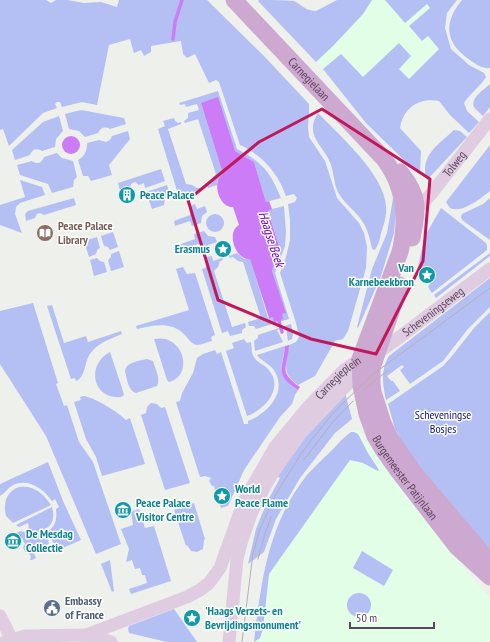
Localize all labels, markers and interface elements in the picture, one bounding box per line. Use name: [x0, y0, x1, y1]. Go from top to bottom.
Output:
street label: Carnegielaan: [285, 54, 333, 104]
street label: Tolweg: [439, 148, 469, 180]
building icon: Peace Palace: [117, 185, 137, 205]
place label: Peace Palace: [140, 187, 195, 202]
water label: Haagse Beek: [255, 209, 289, 271]
place label: Peace Palace Library: [58, 218, 113, 247]
library icon: Peace Palace Library: [35, 223, 55, 243]
place icon: Erasmus: [213, 239, 233, 259]
place label: Erasmus: [175, 241, 210, 256]
place label: Van Karnebeekbron: [349, 260, 414, 289]
place icon: Van Karnebeekbron: [417, 265, 437, 285]
street label: Scheveningseweg: [399, 283, 467, 339]
street label: Carnegieplein: [312, 353, 364, 402]
park label: Scheveningse Bosjes: [415, 407, 471, 436]
street label: Burgemeester Patijnlaan: [369, 433, 441, 523]
place label: World Peace Flame: [234, 481, 288, 510]
place icon: World Peace Flame: [212, 486, 232, 506]
place label: Peace Palace Visitor Centre: [135, 495, 194, 524]
museum icon: Peace Palace Visitor Centre: [113, 500, 133, 520]
place label: De Mesdag Collectie: [26, 526, 73, 555]
museum icon: De Mesdag Collectie: [3, 531, 23, 551]
place label: Embassy of France: [65, 593, 104, 622]
public building icon: Embassy of France: [42, 598, 62, 618]
place label: 'Haags Verzets- en Bevrijdingsmonument': [205, 603, 301, 632]
scale bar: [350, 604, 434, 630]
place icon: 'Haags Verzets- en Bevrijdingsmonument': [182, 608, 202, 628]
text: 50 m: [356, 610, 377, 625]

